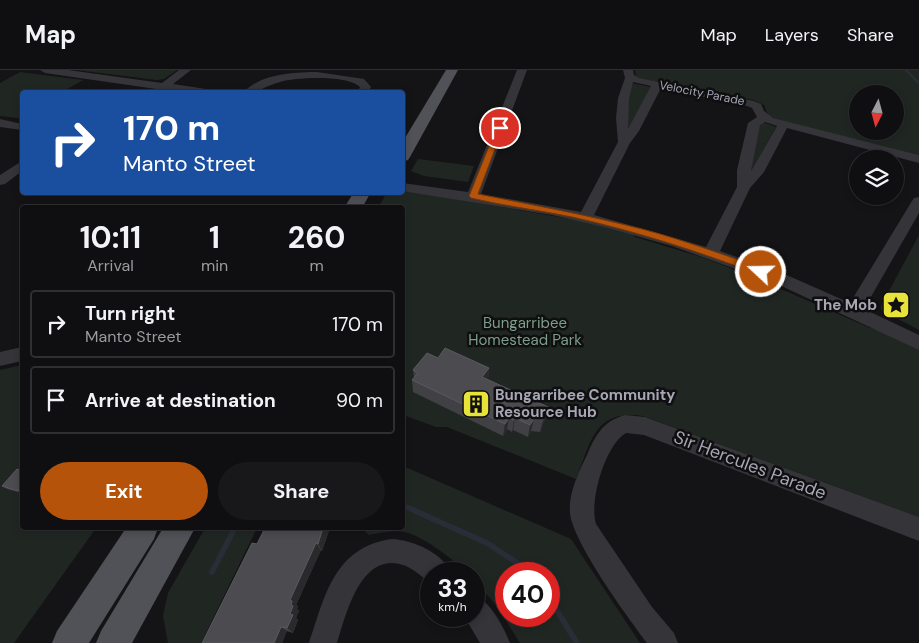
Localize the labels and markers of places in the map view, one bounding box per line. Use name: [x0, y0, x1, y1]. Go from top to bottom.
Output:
pin: [479, 107, 521, 149]
place icon: The Mob: [881, 290, 911, 320]
place label: The Mob: [814, 295, 877, 315]
place label: Bungarribee Community Resource Hub: [495, 385, 675, 422]
building icon: Bungarribee Community Resource Hub: [461, 389, 491, 419]

